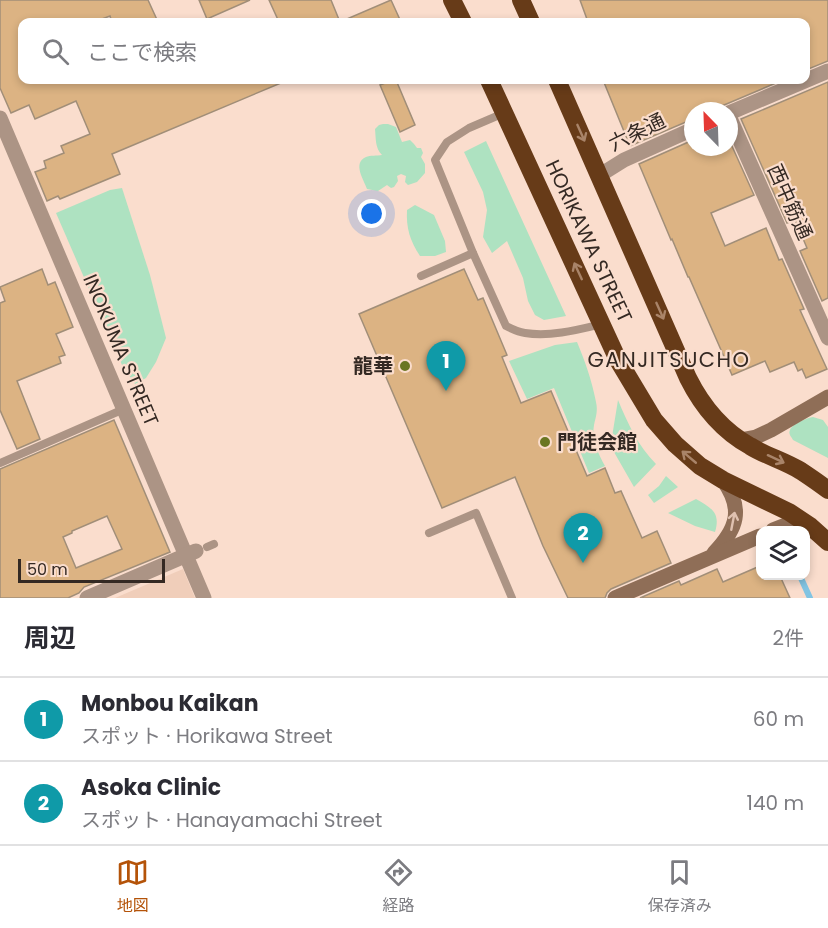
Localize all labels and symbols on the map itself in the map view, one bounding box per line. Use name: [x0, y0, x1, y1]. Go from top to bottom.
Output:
north arrow: [684, 102, 738, 156]
street label: 六条通: [604, 106, 670, 158]
one-way arrow: [576, 123, 587, 141]
street label: HORIKAWA STREET: [539, 155, 639, 327]
street label: 西中筋通: [761, 160, 819, 244]
your location: [357, 199, 386, 228]
one-way arrow: [572, 263, 583, 281]
street label: INOKUMA STREET: [76, 270, 166, 430]
one-way arrow: [655, 302, 666, 320]
pin: 1: [426, 342, 466, 391]
district label: GANJITSUCHO: [587, 345, 751, 374]
place label: 龍華: [353, 352, 393, 380]
marker: 龍華: [398, 359, 412, 373]
place label: 門徒会館: [557, 428, 637, 456]
marker: 門徒会館: [538, 435, 552, 449]
one-way arrow: [682, 450, 697, 464]
one-way arrow: [767, 453, 785, 465]
one-way arrow: [728, 512, 739, 531]
pin: 2: [564, 514, 602, 563]
scale bar: [18, 556, 165, 584]

